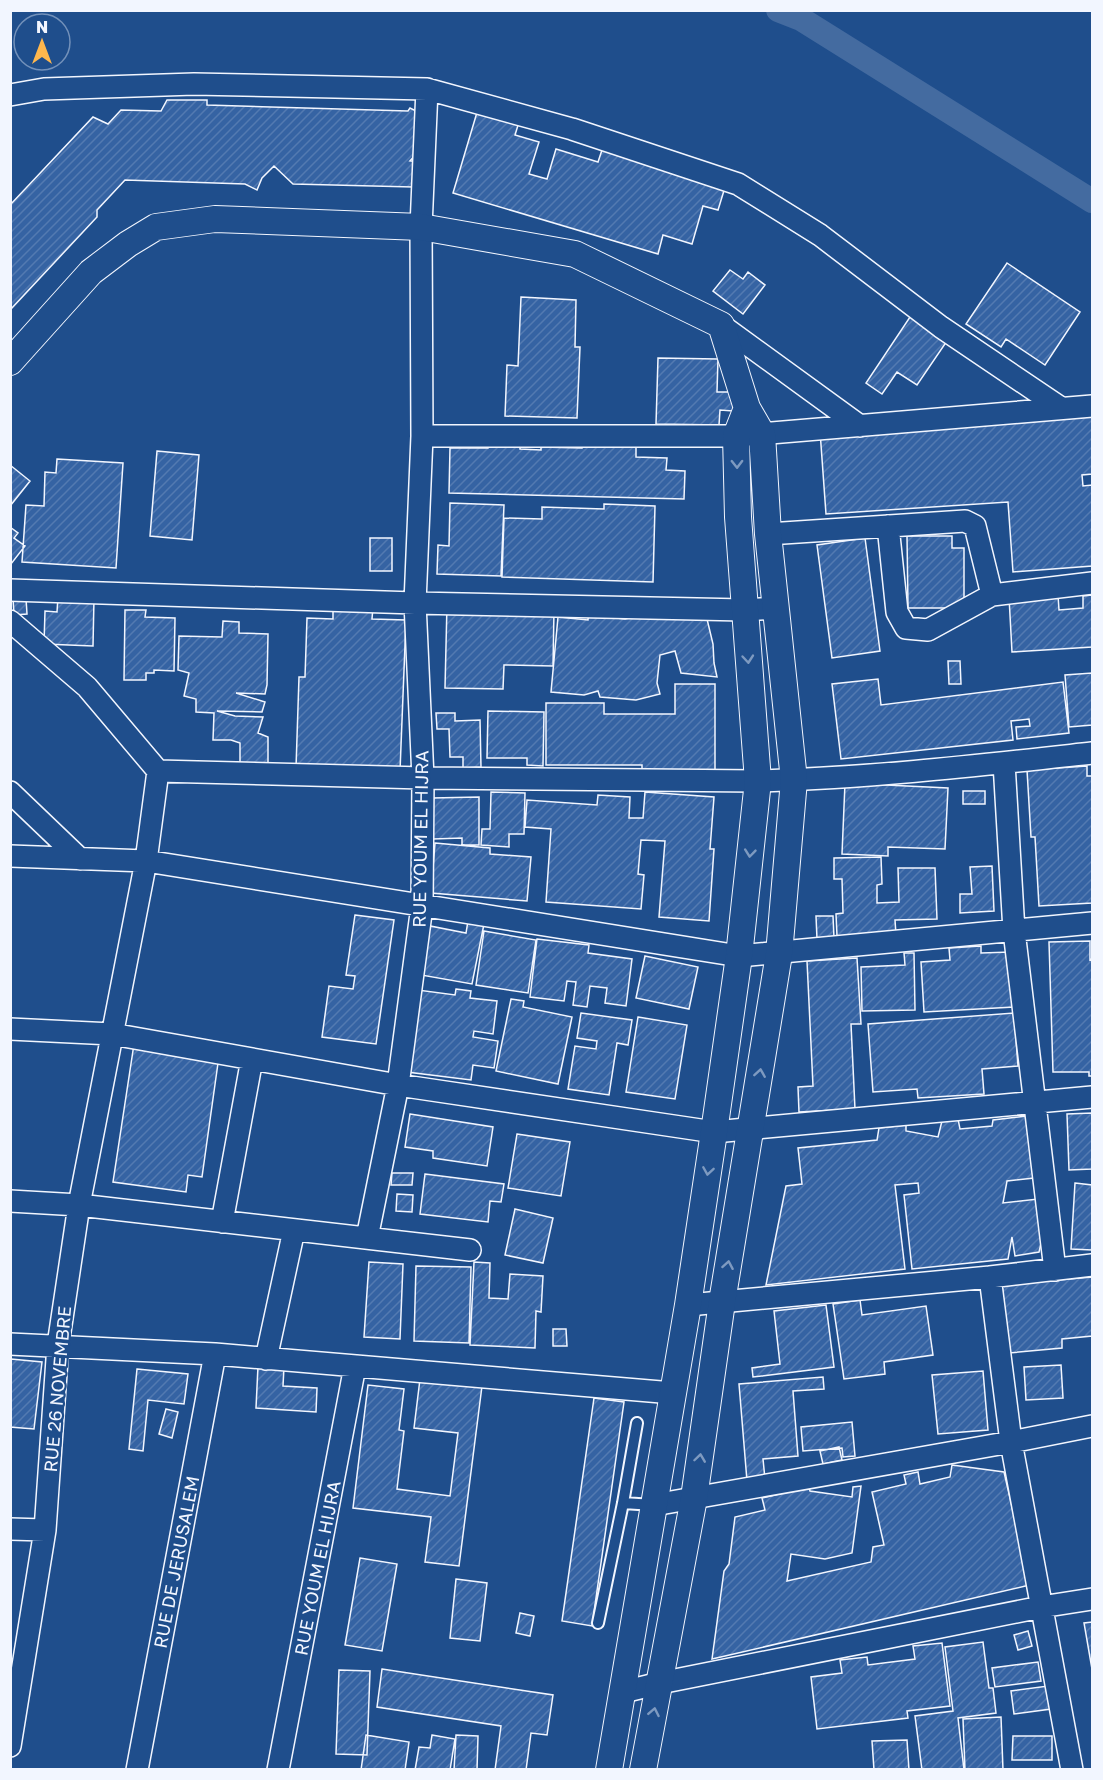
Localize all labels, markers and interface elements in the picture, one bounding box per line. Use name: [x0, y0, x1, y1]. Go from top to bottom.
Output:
north arrow: [12, 12, 72, 72]
text: N: [36, 17, 48, 37]
one-way arrow: [731, 460, 743, 469]
one-way arrow: [741, 655, 754, 664]
street label: RUE YOUM EL HIJRA: [407, 750, 433, 928]
one-way arrow: [744, 849, 757, 858]
one-way arrow: [753, 1068, 766, 1078]
one-way arrow: [702, 1167, 714, 1176]
one-way arrow: [721, 1261, 734, 1271]
street label: RUE 26 NOVEMBRE: [39, 1305, 75, 1473]
one-way arrow: [693, 1454, 705, 1463]
street label: RUE DE JERUSALEM: [149, 1474, 203, 1650]
street label: RUE YOUM EL HIJRA: [289, 1479, 345, 1657]
one-way arrow: [647, 1707, 660, 1717]

